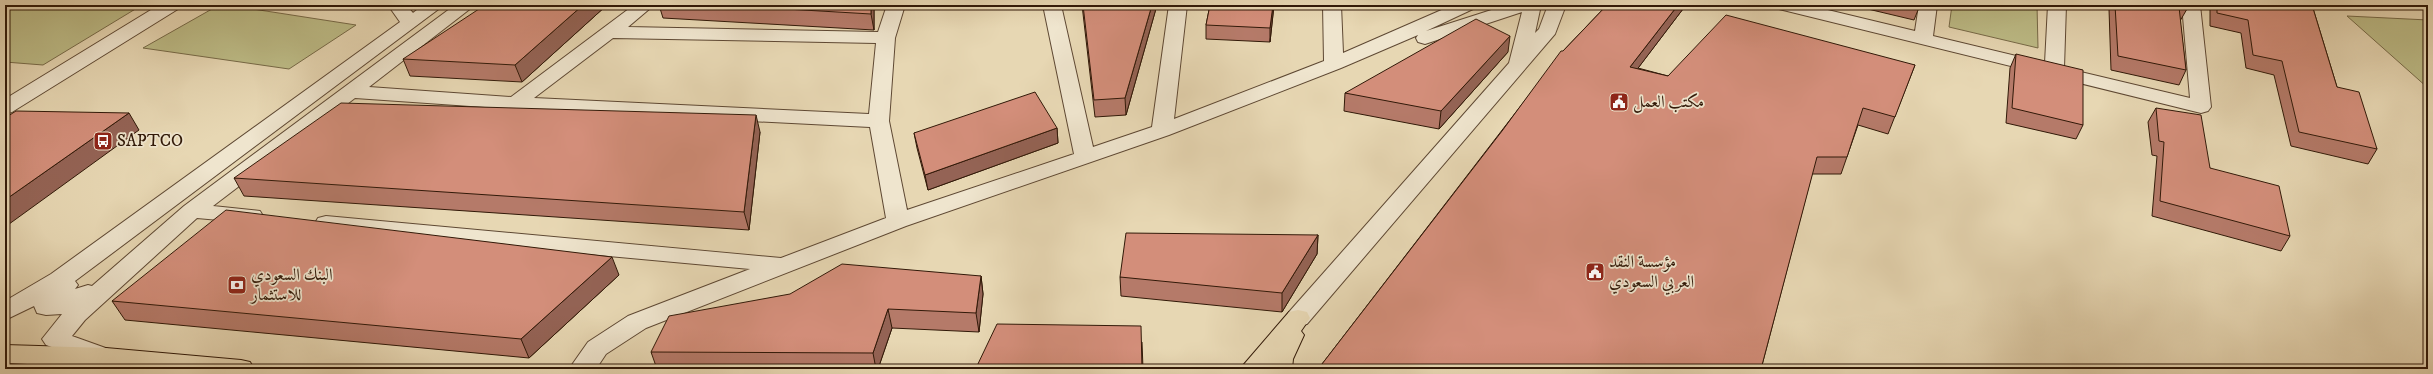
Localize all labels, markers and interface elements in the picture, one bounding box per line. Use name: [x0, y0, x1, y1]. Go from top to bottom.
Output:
public building icon: مكتب العمل: [1608, 91, 1630, 113]
place label: مكتب العمل: [1633, 91, 1704, 113]
bus stop icon: SAPTCO: [92, 130, 114, 152]
place label: SAPTCO: [117, 130, 183, 152]
place label: مؤسسة النقد العربي السعودي: [1609, 251, 1695, 296]
public building icon: مؤسسة النقد العربي السعودي: [1584, 261, 1606, 283]
place label: البنك السعودي للاستثمار: [249, 264, 333, 306]
bank icon: البنك السعودي للاستثمار: [226, 274, 248, 296]

